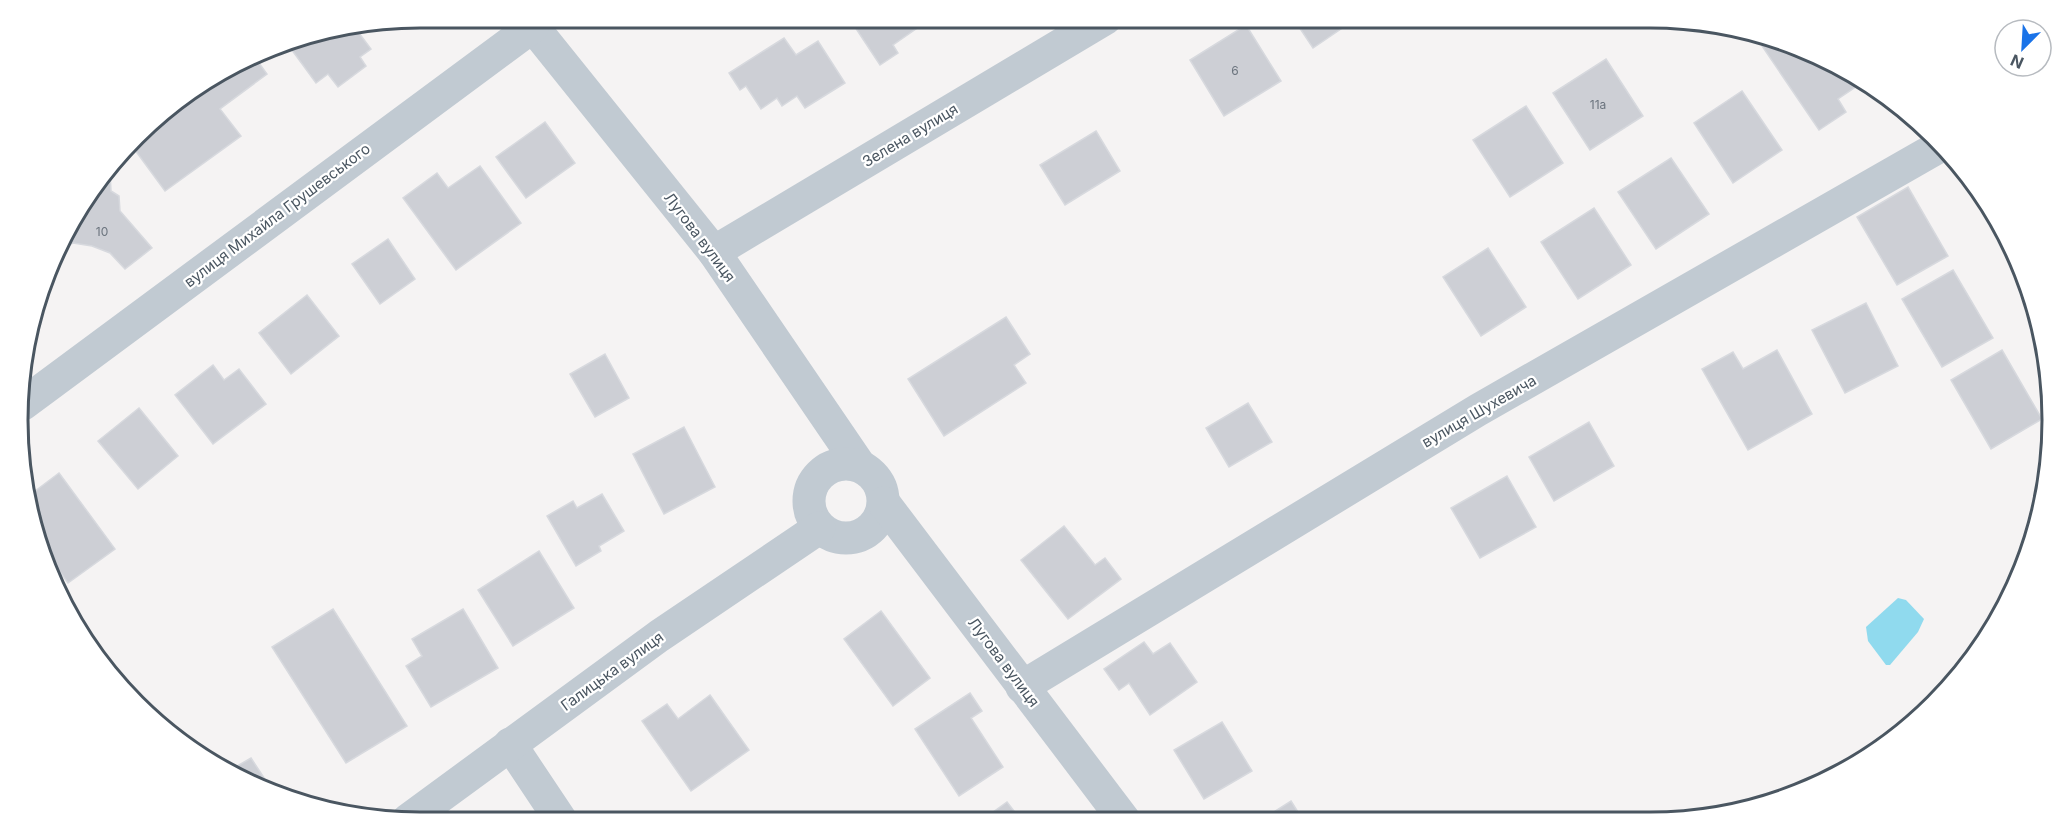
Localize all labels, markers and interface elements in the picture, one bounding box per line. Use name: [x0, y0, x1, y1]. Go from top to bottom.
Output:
north arrow: [1993, 18, 2053, 78]
text: N: [2007, 50, 2027, 73]
house number: 6: [1231, 63, 1239, 78]
house number: 11а: [1590, 97, 1606, 112]
street label: Зелена вулиця: [859, 99, 961, 171]
street label: вулиця Михайла Грушевського: [180, 139, 374, 291]
street label: Лугова вулиця: [660, 189, 740, 285]
house number: 10: [96, 224, 108, 239]
street label: вулиця Шухевича: [1418, 370, 1540, 452]
street label: Лугова вулиця: [964, 614, 1044, 710]
street label: Галицька вулиця: [557, 627, 667, 715]

